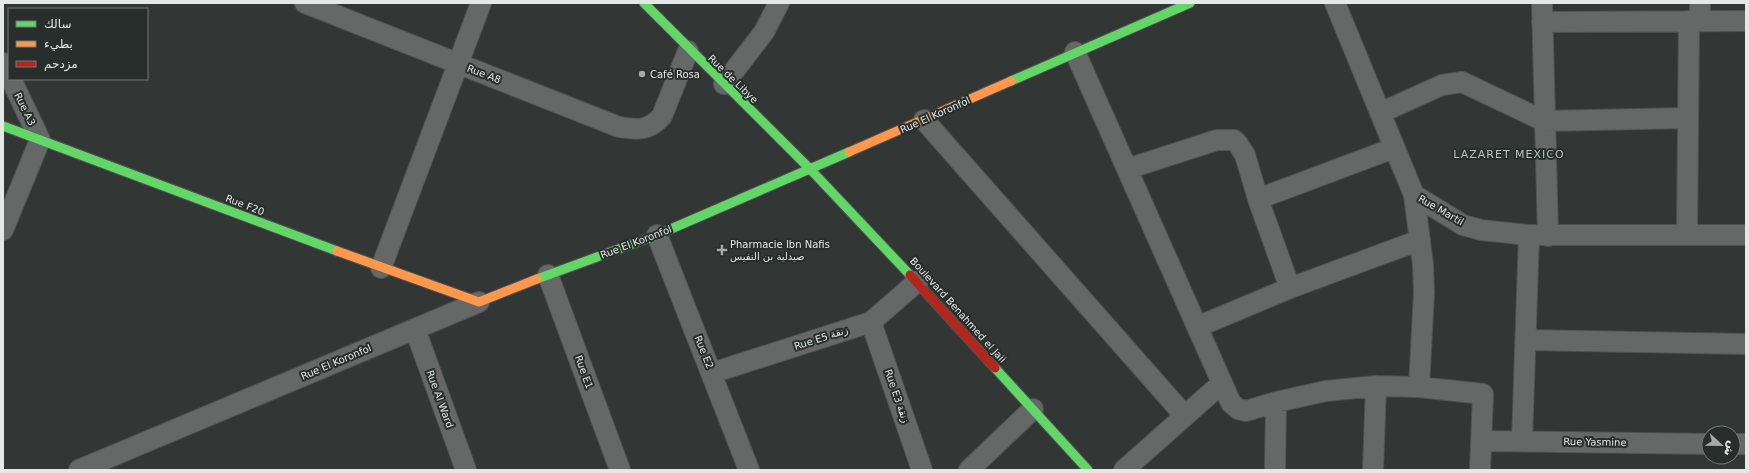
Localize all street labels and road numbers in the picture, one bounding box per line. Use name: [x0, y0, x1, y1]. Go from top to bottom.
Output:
street label: Rue de Libye: [706, 53, 760, 105]
street label: Rue A8: [466, 63, 502, 85]
street label: Rue A3: [12, 91, 38, 127]
street label: Rue El Koronfol: [898, 95, 972, 135]
street label: Rue F20: [224, 193, 266, 217]
street label: Rue Martil: [1416, 193, 1466, 227]
street label: Rue El Koronfol: [599, 223, 673, 261]
street label: Boulevard Benahmed el Jaii: [908, 255, 1008, 365]
street label: Rue E5 زنقة: [793, 324, 850, 352]
street label: Rue E2: [692, 334, 716, 370]
street label: Rue El Koronfol: [299, 342, 373, 382]
street label: Rue E1: [573, 354, 595, 390]
street label: Rue E3 زنقة: [883, 368, 911, 424]
street label: Rue Al Ward: [424, 369, 456, 429]
street label: Rue Yasmine: [1563, 436, 1627, 448]

